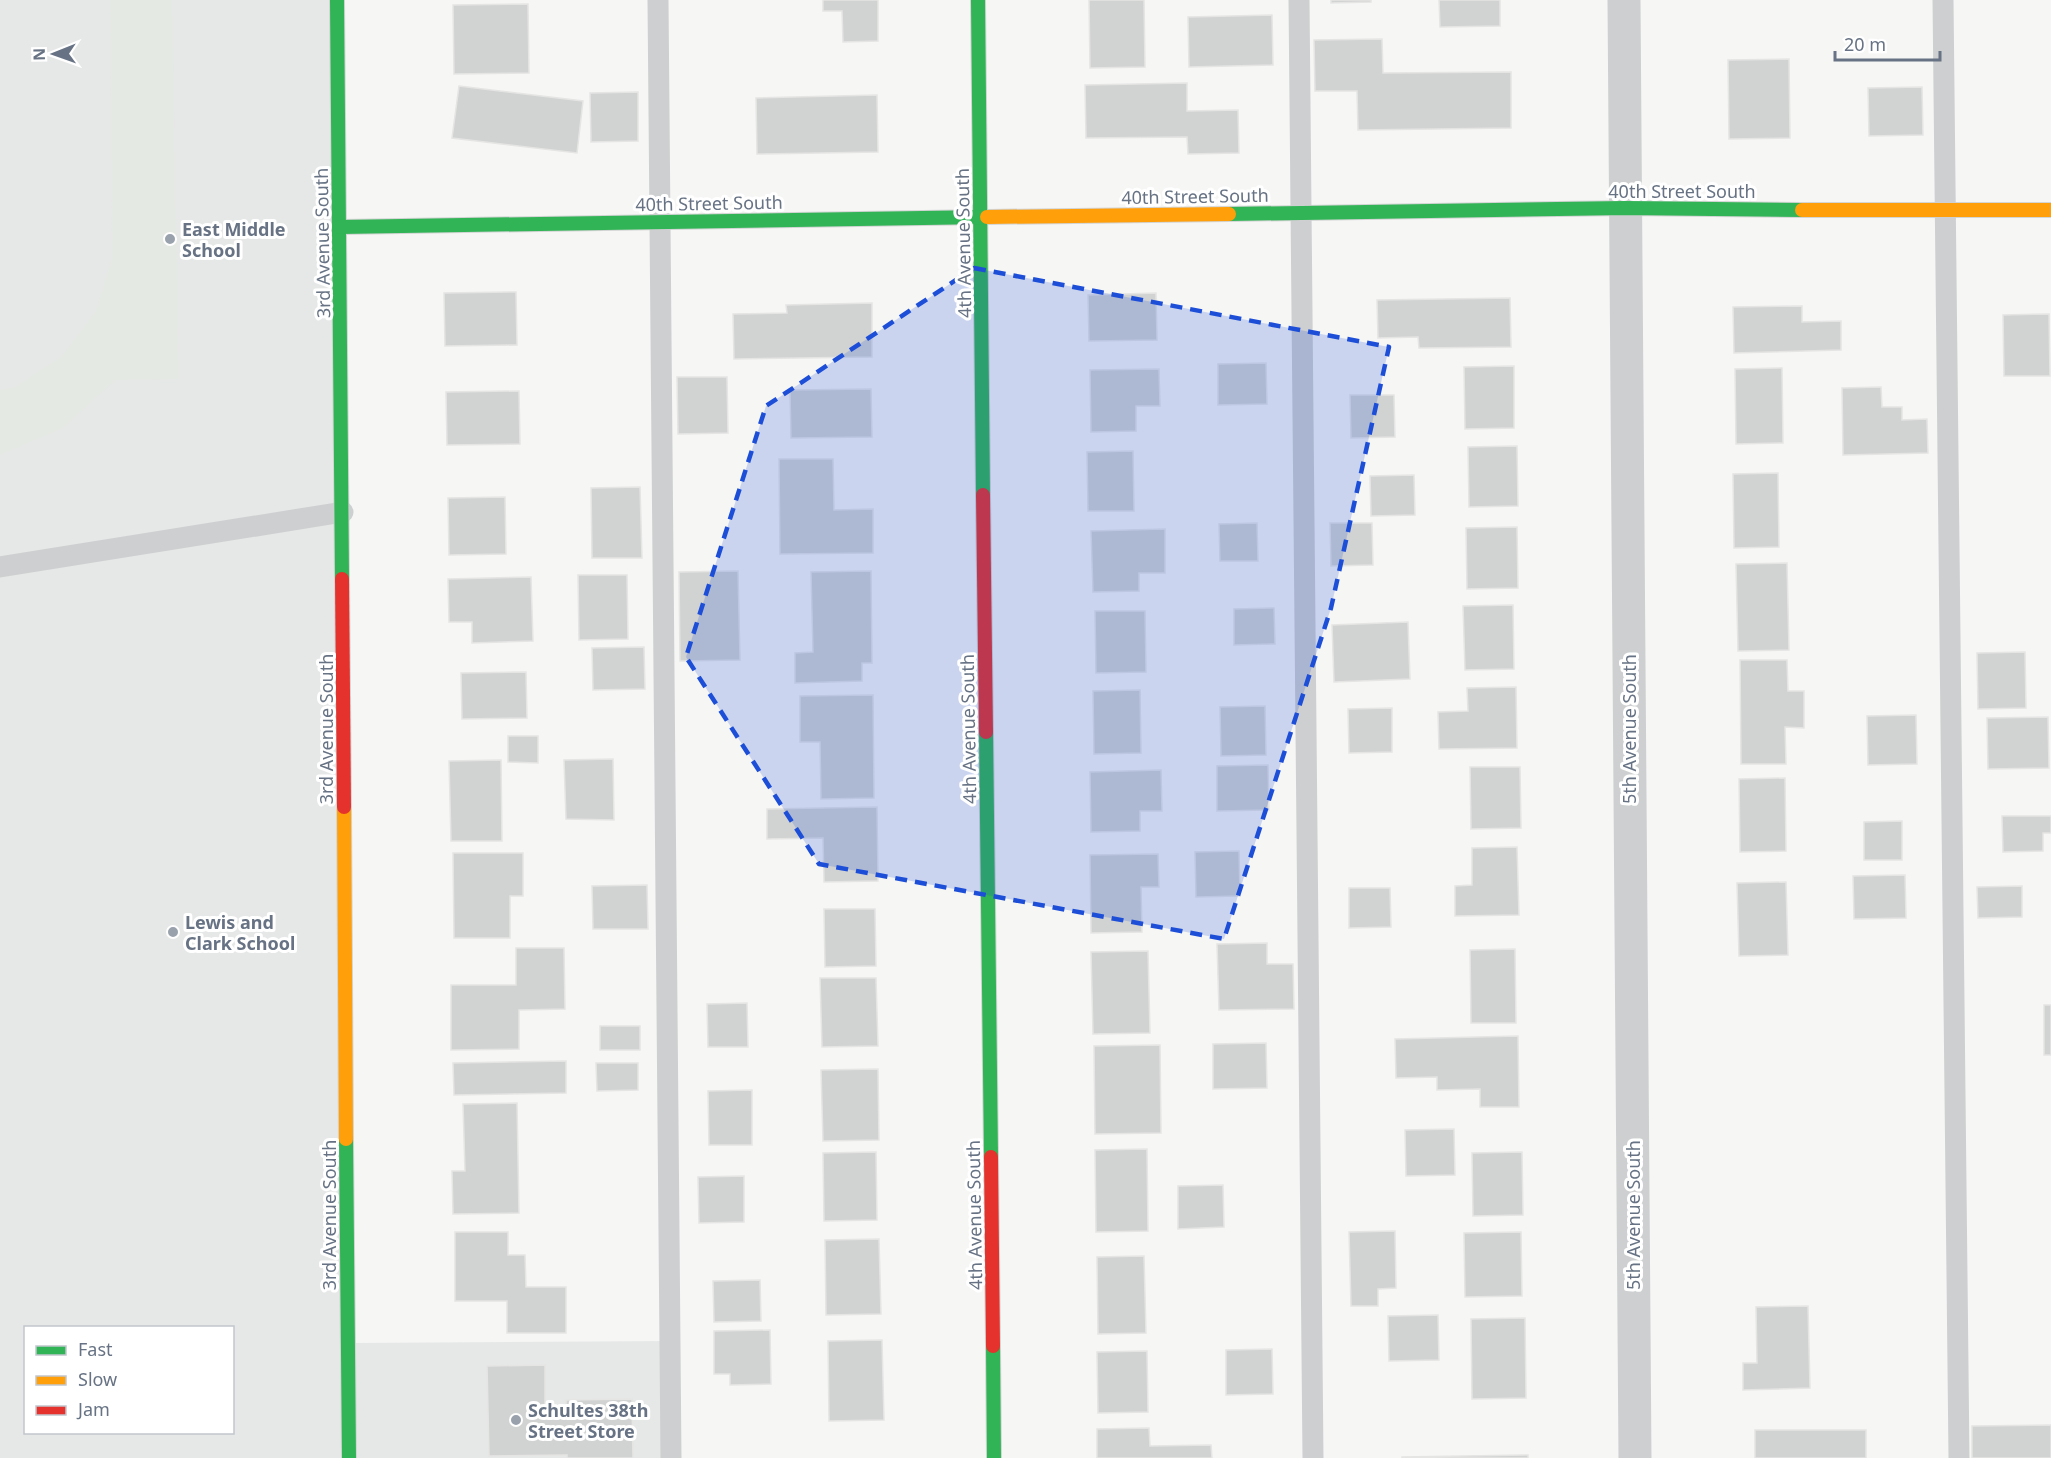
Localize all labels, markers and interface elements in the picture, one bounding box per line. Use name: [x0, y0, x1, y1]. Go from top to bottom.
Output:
north arrow: [24, 24, 84, 84]
scale bar: [1835, 24, 1940, 62]
text: 20 m: [1844, 32, 1886, 56]
text: N: [28, 48, 50, 61]
street label: 3rd Avenue South: [309, 168, 335, 318]
street label: 4th Avenue South: [950, 168, 976, 318]
street label: 40th Street South: [1608, 179, 1756, 203]
street label: 40th Street South: [1121, 183, 1269, 209]
street label: 40th Street South: [635, 190, 783, 216]
place label: East Middle School: [182, 217, 286, 262]
marker: East Middle School: [163, 232, 177, 246]
street label: 3rd Avenue South: [314, 654, 338, 804]
street label: 4th Avenue South: [955, 654, 981, 804]
street label: 5th Avenue South: [1617, 654, 1641, 804]
place label: Lewis and Clark School: [185, 910, 295, 955]
marker: Lewis and Clark School: [166, 925, 180, 939]
street label: 3rd Avenue South: [317, 1140, 341, 1290]
street label: 4th Avenue South: [961, 1140, 987, 1290]
street label: 5th Avenue South: [1621, 1140, 1645, 1290]
legend: [24, 1326, 234, 1434]
text: Fast: [78, 1337, 113, 1361]
text: Slow: [78, 1367, 117, 1391]
text: Jam: [76, 1397, 110, 1421]
place label: Schultes 38th Street Store: [528, 1398, 648, 1443]
marker: Schultes 38th Street Store: [509, 1413, 523, 1427]

